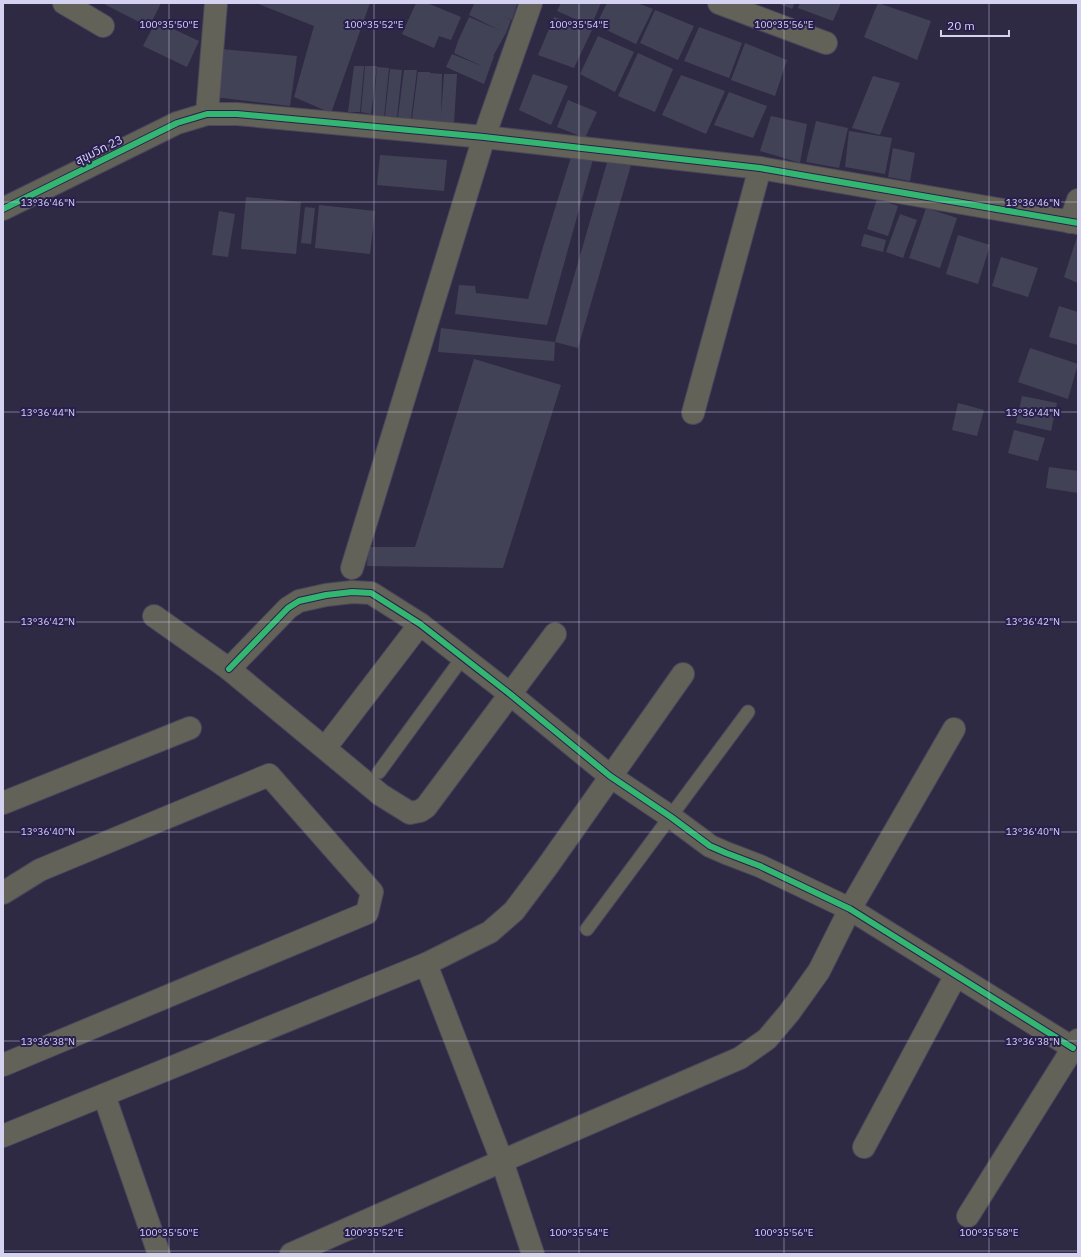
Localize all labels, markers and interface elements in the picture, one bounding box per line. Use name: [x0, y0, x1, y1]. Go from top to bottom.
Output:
scale bar: [941, 12, 1009, 38]
text: 100°35'50"E: [139, 18, 199, 31]
text: 100°35'52"E: [344, 18, 404, 31]
text: 100°35'54"E: [549, 18, 609, 31]
text: 100°35'56"E: [754, 18, 814, 31]
text: 20 m: [947, 18, 975, 33]
street label: สุขุมวิท 23: [72, 132, 125, 168]
text: 13°36'46"N: [21, 196, 75, 209]
text: 13°36'46"N: [1006, 196, 1060, 209]
text: 13°36'44"N: [21, 406, 75, 419]
text: 13°36'44"N: [1006, 406, 1060, 419]
text: 13°36'42"N: [21, 615, 75, 628]
text: 13°36'42"N: [1006, 615, 1060, 628]
text: 13°36'40"N: [21, 825, 75, 838]
text: 13°36'40"N: [1006, 825, 1060, 838]
text: 13°36'38"N: [21, 1035, 75, 1048]
text: 13°36'38"N: [1006, 1035, 1060, 1048]
text: 100°35'50"E: [139, 1226, 199, 1239]
text: 100°35'52"E: [344, 1226, 404, 1239]
text: 100°35'54"E: [549, 1226, 609, 1239]
text: 100°35'56"E: [754, 1226, 814, 1239]
text: 100°35'58"E: [959, 1226, 1019, 1239]

